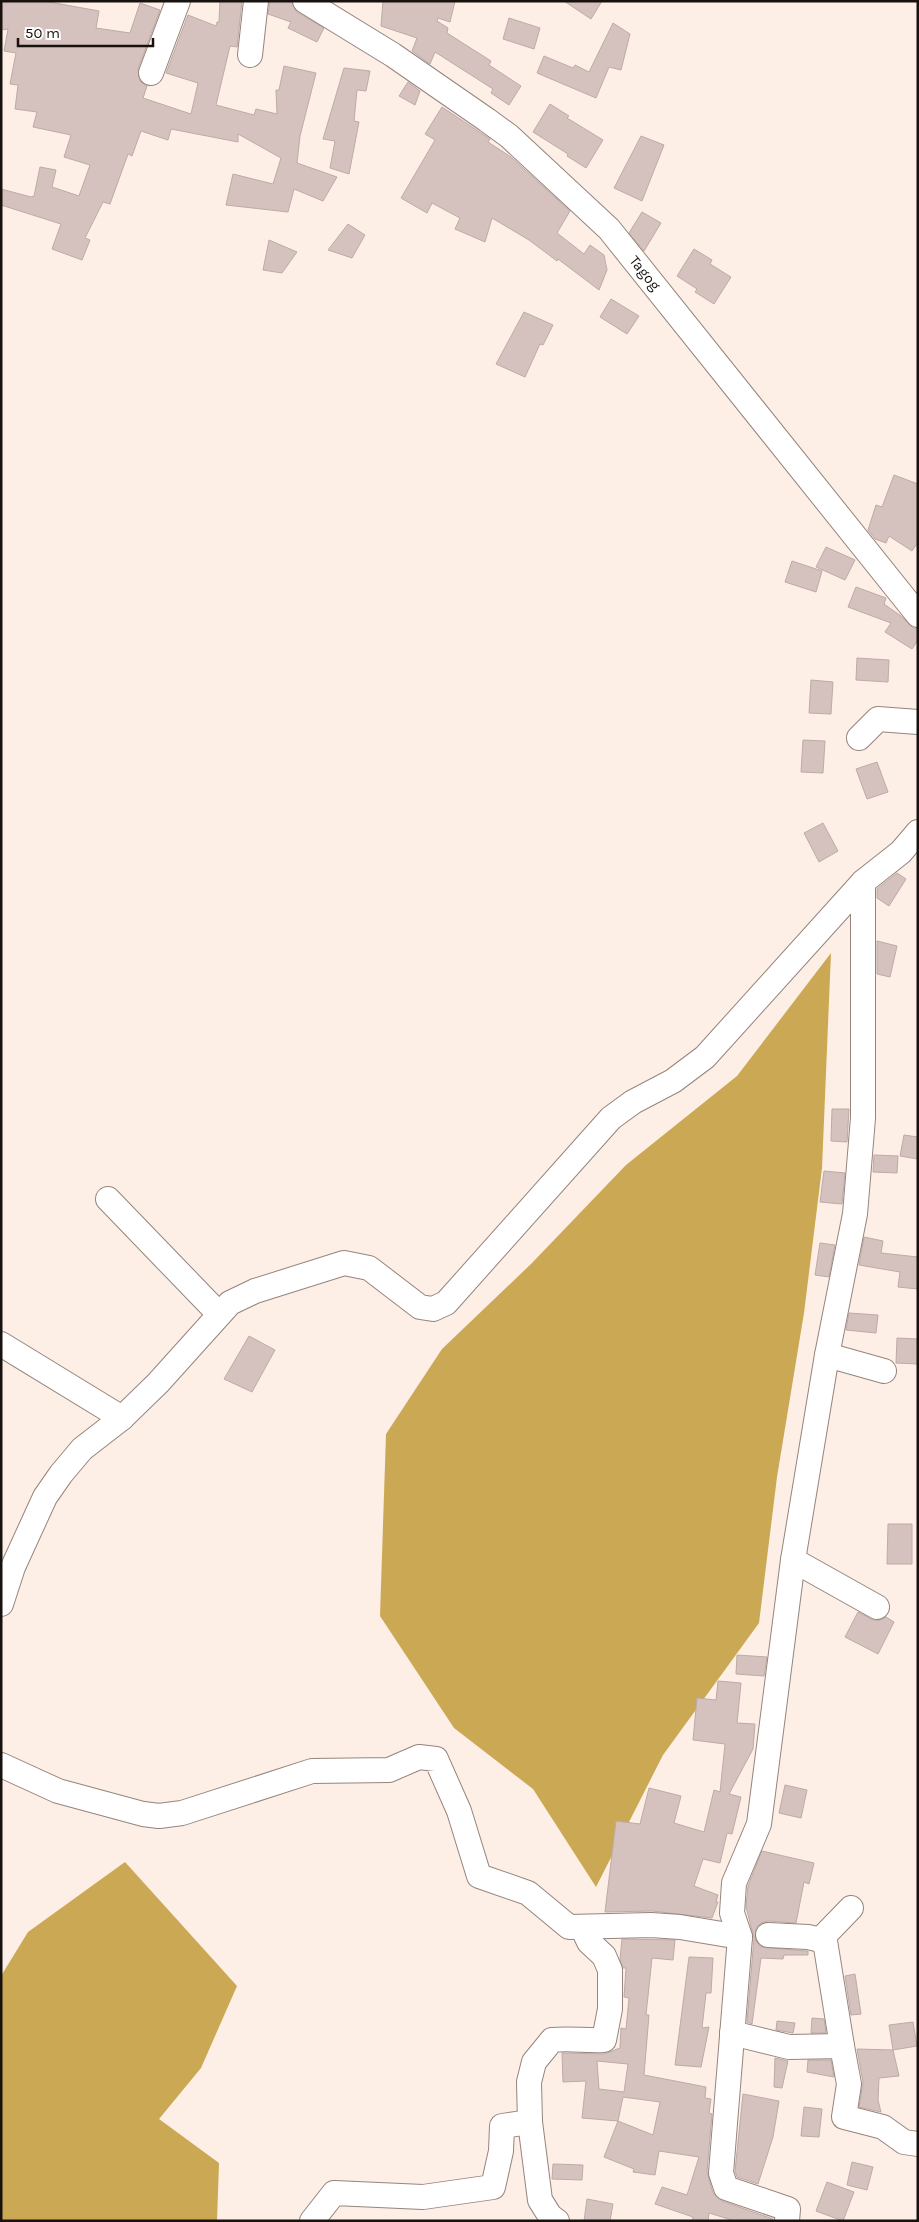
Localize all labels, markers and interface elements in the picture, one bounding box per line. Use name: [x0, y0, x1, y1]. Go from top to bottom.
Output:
scale bar: [18, 15, 152, 47]
text: 50 m: [25, 24, 60, 42]
street label: Tagog: [626, 252, 665, 294]

